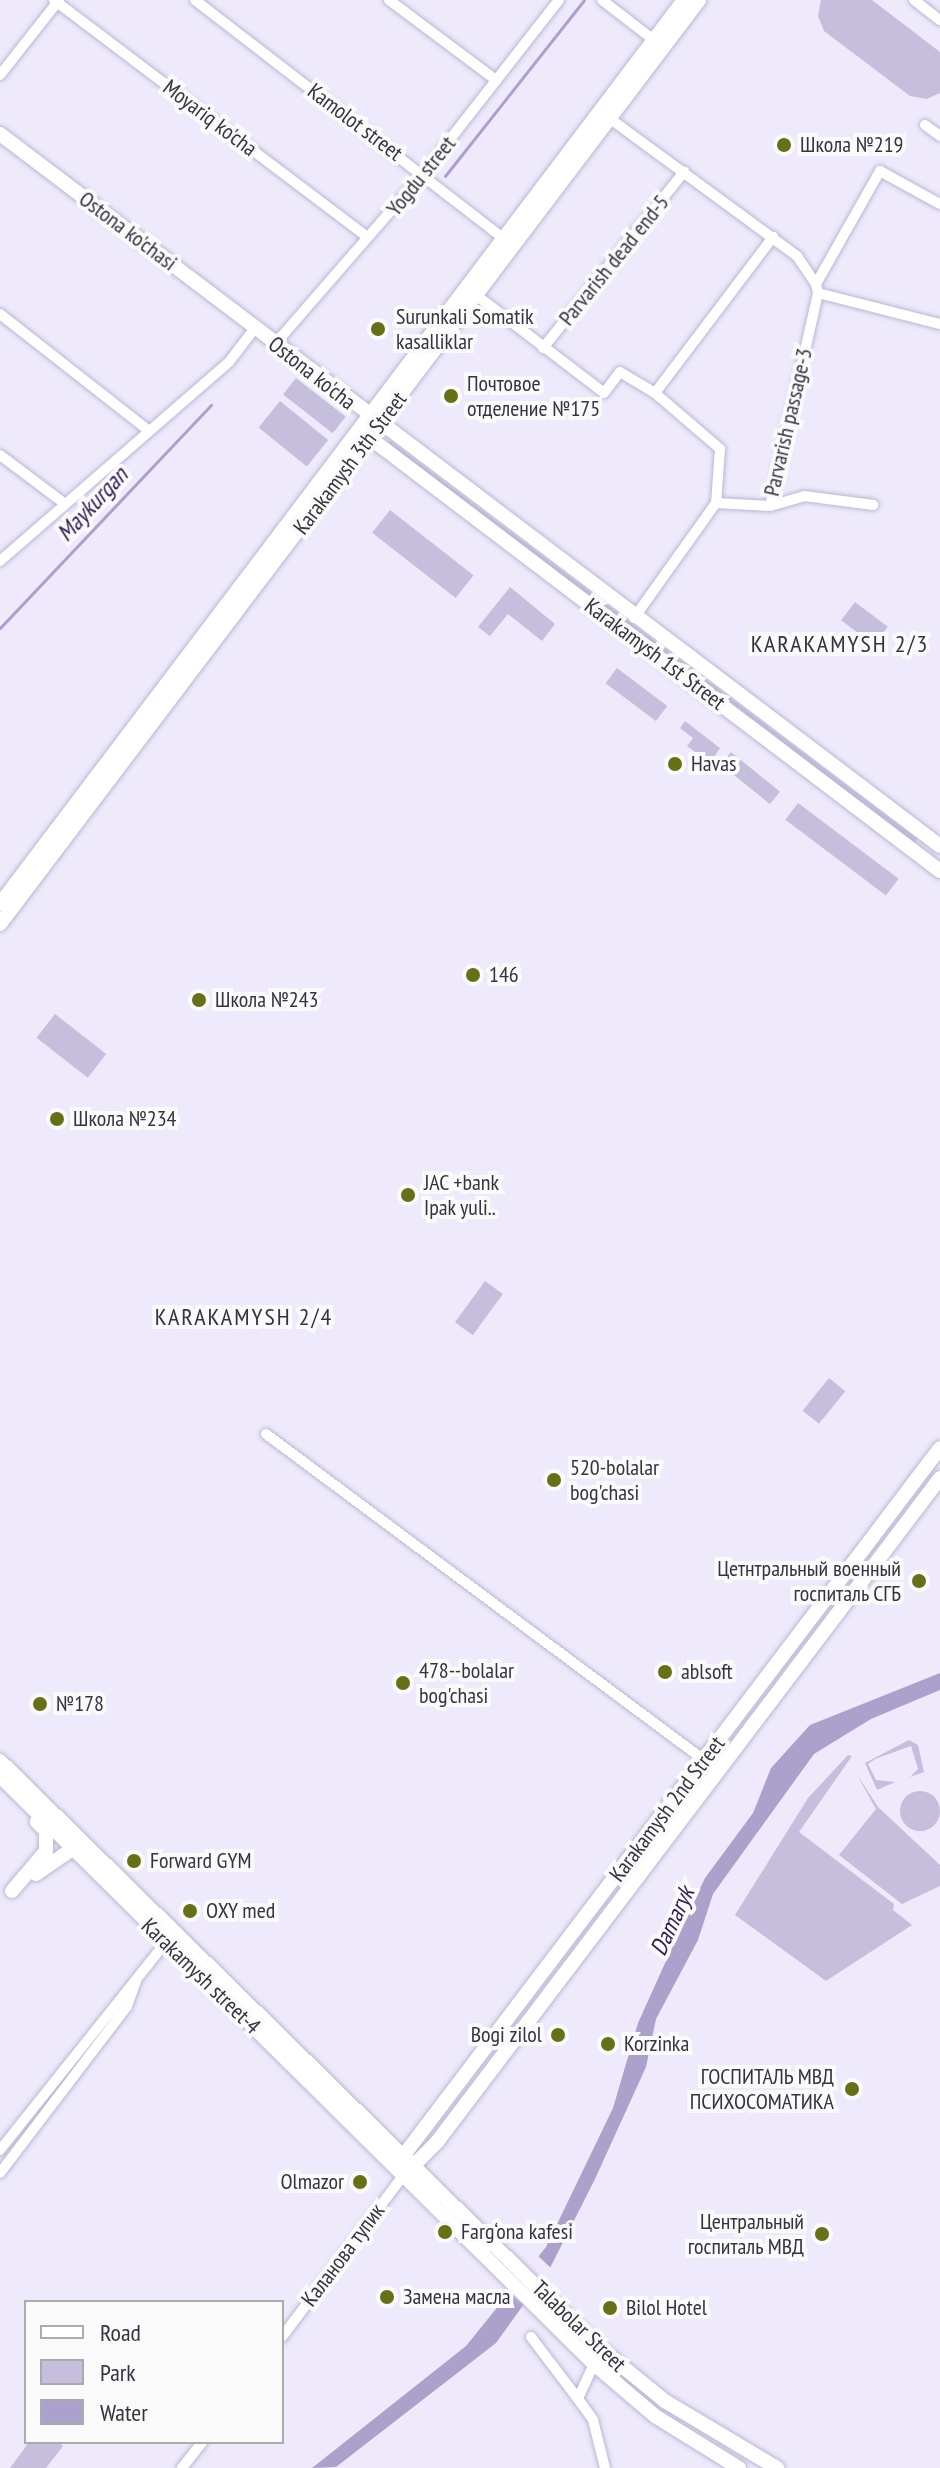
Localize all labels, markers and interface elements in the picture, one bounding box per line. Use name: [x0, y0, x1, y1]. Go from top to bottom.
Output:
street label: Moyariq ko'cha: [158, 74, 262, 162]
street label: Kamolot street: [302, 78, 408, 166]
street label: Yogdu street: [381, 131, 461, 221]
place label: Школа №219: [800, 132, 903, 158]
marker: Школа №219: [775, 136, 793, 154]
street label: Ostona ko'chasi: [74, 186, 182, 276]
street label: Parvarish dead end-5: [553, 189, 675, 331]
place label: Surunkali Somatik kasalliklar: [396, 303, 533, 354]
marker: Surunkali Somatik kasalliklar: [367, 318, 389, 340]
street label: Ostona ko'cha: [263, 331, 361, 415]
street label: Parvarish passage-3: [758, 345, 818, 499]
place label: Почтовое отделение №175: [467, 370, 600, 422]
street label: Karakamysh 3th Street: [288, 387, 412, 539]
marker: Почтовое отделение №175: [442, 387, 460, 405]
water label: Maykurgan: [51, 461, 133, 547]
street label: Karakamysh 1st Street: [579, 593, 731, 715]
district label: KARAKAMYSH 2/3: [751, 630, 929, 658]
place label: Havas: [691, 751, 736, 777]
marker: Havas: [666, 755, 684, 773]
place label: 146: [489, 962, 519, 988]
marker: 146: [464, 966, 482, 984]
place label: Школа №243: [215, 987, 318, 1013]
marker: Школа №243: [190, 991, 208, 1009]
place label: Школа №234: [73, 1106, 176, 1132]
marker: Школа №234: [48, 1110, 66, 1128]
place label: JAC +bank Ipak yuli..: [424, 1169, 500, 1220]
marker: JAC +bank Ipak yuli..: [399, 1186, 417, 1204]
district label: KARAKAMYSH 2/4: [155, 1303, 333, 1331]
place label: 520-bolalar bog'chasi: [570, 1454, 659, 1506]
marker: 520-bolalar bog'chasi: [545, 1471, 563, 1489]
place label: Цетнтральный военный госпиталь СГБ: [717, 1555, 901, 1606]
marker: Цетнтральный военный госпиталь СГБ: [908, 1570, 930, 1592]
place label: 478--bolalar bog'chasi: [419, 1657, 514, 1708]
place label: ablsoft: [681, 1659, 733, 1685]
marker: ablsoft: [656, 1663, 674, 1681]
marker: 478--bolalar bog'chasi: [394, 1674, 412, 1692]
place label: №178: [56, 1691, 104, 1717]
marker: №178: [31, 1695, 49, 1713]
street label: Karakamysh 2nd Street: [604, 1731, 730, 1887]
place label: Forward GYM: [150, 1848, 251, 1874]
marker: Forward GYM: [125, 1852, 143, 1870]
water label: Damaryk: [644, 1882, 700, 1960]
place label: OXY med: [206, 1898, 276, 1924]
marker: OXY med: [181, 1902, 199, 1920]
street label: Karakamysh street-4: [136, 1913, 266, 2039]
place label: Bogi zilol: [471, 2022, 542, 2048]
marker: Bogi zilol: [549, 2026, 567, 2044]
place label: Korzinka: [624, 2031, 689, 2057]
marker: Korzinka: [599, 2035, 617, 2053]
place label: ГОСПИТАЛЬ МВД ПСИХОСОМАТИКА: [690, 2063, 834, 2114]
marker: ГОСПИТАЛЬ МВД ПСИХОСОМАТИКА: [841, 2078, 863, 2100]
place label: Olmazor: [280, 2169, 344, 2195]
marker: Olmazor: [351, 2173, 369, 2191]
street label: Каланова тупик: [296, 2198, 390, 2312]
place label: Центральный госпиталь МВД: [687, 2208, 804, 2260]
place label: Farg‘ona kafesi: [461, 2219, 573, 2245]
marker: Farg‘ona kafesi: [436, 2223, 454, 2241]
marker: Центральный госпиталь МВД: [811, 2223, 833, 2245]
street label: Talabolar Street: [527, 2275, 631, 2377]
place label: Замена масла: [403, 2284, 511, 2310]
marker: Замена масла: [378, 2288, 396, 2306]
place label: Bilol Hotel: [626, 2295, 707, 2321]
marker: Bilol Hotel: [601, 2299, 619, 2317]
legend: [24, 2300, 284, 2444]
text: Road: [100, 2317, 141, 2348]
text: Park: [100, 2357, 136, 2388]
text: Water: [100, 2397, 148, 2428]

